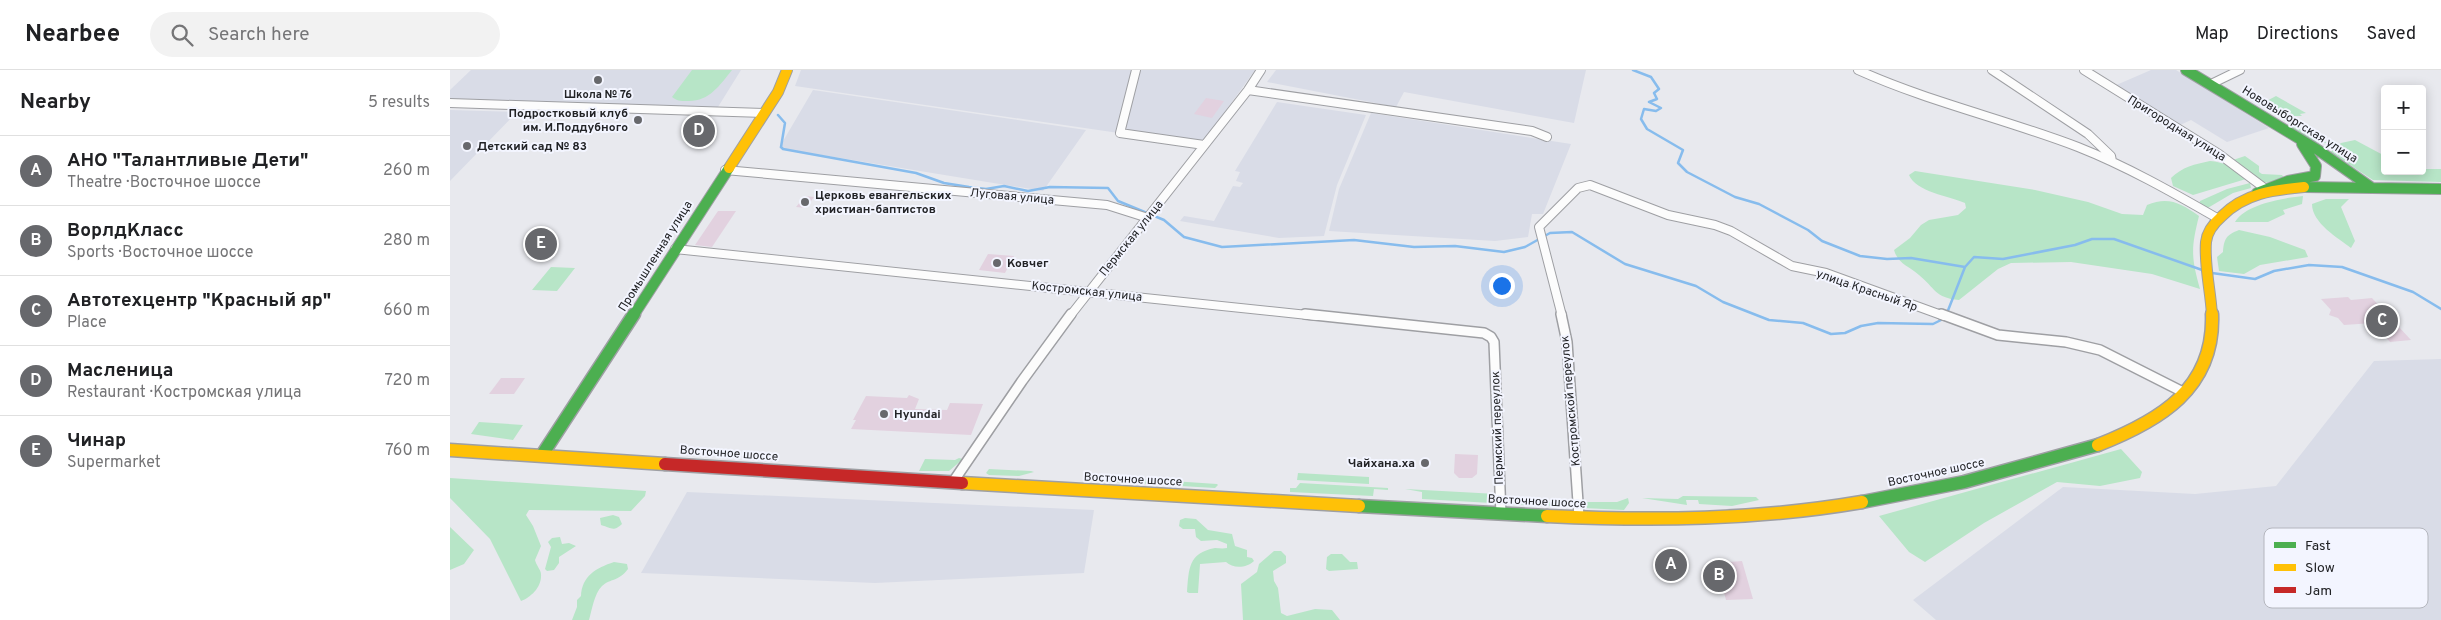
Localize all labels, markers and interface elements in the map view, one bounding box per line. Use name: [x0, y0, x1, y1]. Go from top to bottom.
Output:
search box: [150, 12, 500, 57]
text: Nearbee: [25, 20, 120, 50]
icon: search: [168, 21, 196, 49]
text: Search here: [208, 23, 310, 47]
text: Map: [2195, 23, 2229, 46]
text: Directions: [2257, 23, 2339, 46]
text: Saved: [2367, 23, 2416, 46]
marker: Школа № 76: [592, 74, 604, 86]
street label: Нововыборгская улица: [2239, 83, 2360, 167]
map controls: [2381, 85, 2426, 175]
button: +: [2381, 85, 2426, 130]
place label: Школа № 76: [564, 88, 632, 102]
text: Nearby: [20, 89, 91, 116]
street label: Пригородная улица: [2124, 92, 2229, 166]
text: 5 results: [368, 93, 430, 113]
place label: Подростковый клуб им. И.Поддубного: [508, 106, 628, 136]
pin: D: [683, 112, 715, 150]
marker: Подростковый клуб им. И.Поддубного: [632, 114, 644, 126]
button: −: [2381, 130, 2426, 175]
place label: Детский сад № 83: [477, 139, 587, 155]
marker: Детский сад № 83: [461, 140, 473, 152]
text: АНО "Талантливые Дети": [67, 149, 308, 173]
text: A: [30, 161, 42, 181]
text: 260 m: [383, 161, 430, 181]
text: Theatre · Восточное шоссе: [67, 173, 261, 193]
street label: Луговая улица: [969, 185, 1055, 209]
place label: Церковь евангельских христиан-баптистов: [815, 188, 951, 218]
marker: Церковь евангельских христиан-баптистов: [799, 196, 811, 208]
street label: Пермская улица: [1096, 197, 1167, 280]
street label: Промышленная улица: [615, 198, 697, 315]
text: ВорлдКласс: [67, 219, 184, 243]
pin: E: [525, 225, 557, 263]
text: B: [30, 231, 42, 251]
text: 280 m: [383, 231, 430, 251]
text: Sports · Восточное шоссе: [67, 243, 253, 263]
place label: Ковчег: [1007, 256, 1049, 272]
marker: Ковчег: [991, 257, 1003, 269]
street label: улица Красный Яр: [1814, 266, 1920, 316]
your location: [1489, 273, 1515, 299]
street label: Костромская улица: [1031, 278, 1143, 306]
text: Автотехцентр "Красный яр": [67, 289, 331, 313]
text: C: [31, 301, 41, 321]
text: 660 m: [383, 301, 430, 321]
pin: C: [2366, 302, 2398, 340]
text: Place: [67, 313, 107, 333]
street label: Костромской переулок: [1557, 335, 1585, 467]
text: Масленица: [67, 359, 173, 383]
text: D: [30, 371, 42, 391]
text: 720 m: [385, 371, 430, 391]
street label: Пермский переулок: [1488, 371, 1508, 485]
text: Restaurant · Костромская улица: [67, 383, 302, 403]
place label: Hyundai: [894, 407, 941, 423]
marker: Hyundai: [878, 408, 890, 420]
text: Чинар: [67, 429, 126, 453]
text: E: [31, 441, 41, 461]
text: 760 m: [385, 441, 430, 461]
street label: Восточное шоссе: [679, 443, 779, 465]
text: Supermarket: [67, 453, 161, 473]
street label: Восточное шоссе: [1886, 455, 1986, 491]
place label: Чайхана.ха: [1348, 456, 1415, 472]
marker: Чайхана.ха: [1419, 457, 1431, 469]
street label: Восточное шоссе: [1083, 469, 1183, 491]
street label: Восточное шоссе: [1487, 491, 1587, 513]
legend: [2264, 528, 2428, 608]
text: Fast: [2305, 538, 2331, 555]
pin: A: [1655, 546, 1687, 584]
pin: B: [1703, 557, 1735, 595]
text: Slow: [2305, 560, 2335, 577]
text: Jam: [2305, 583, 2332, 600]

